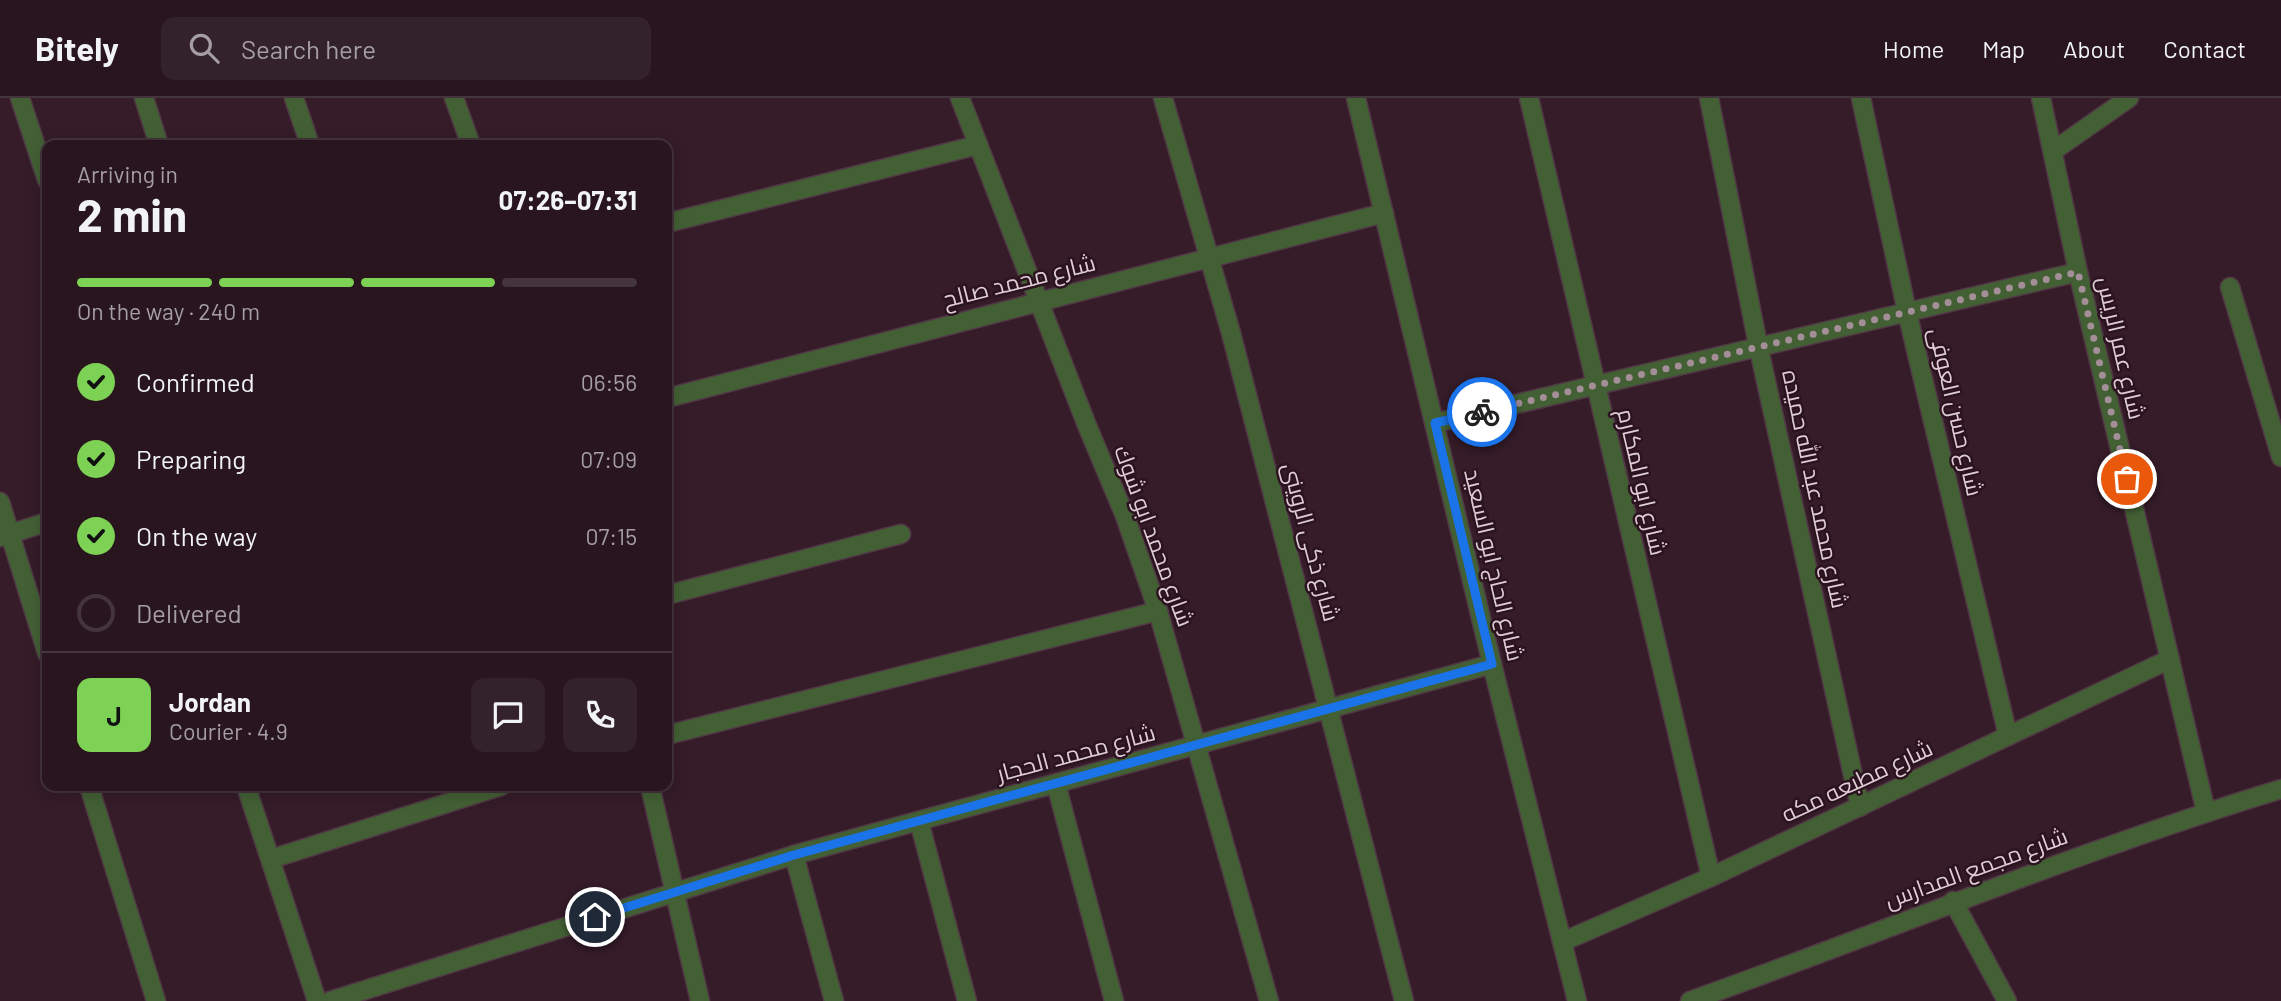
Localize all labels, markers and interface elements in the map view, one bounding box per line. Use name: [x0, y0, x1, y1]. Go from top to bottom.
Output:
search box: [161, 17, 651, 80]
text: Bitely: [35, 28, 119, 68]
icon: search: [185, 29, 223, 67]
text: Search here: [241, 33, 376, 64]
text: Home: [1883, 34, 1944, 63]
text: Map: [1982, 34, 2025, 63]
text: About: [2063, 34, 2125, 63]
text: Contact: [2163, 34, 2246, 63]
text: Arriving in: [77, 160, 178, 188]
text: 07:26–07:31: [499, 184, 637, 215]
text: 2 min: [77, 186, 187, 241]
street label: شارع محمد صالح: [939, 247, 1099, 315]
street label: شارع عمر الريس: [2089, 274, 2152, 423]
text: On the way · 240 m: [77, 297, 260, 325]
street label: شارع حسن العوفى: [1921, 325, 1990, 499]
icon: check: [77, 363, 115, 401]
text: Confirmed: [136, 366, 255, 397]
street label: شارع محمد عبد الله حميده: [1774, 367, 1855, 611]
text: 06:56: [581, 368, 637, 396]
courier: [1447, 377, 1517, 447]
icon: bike: [1463, 393, 1501, 431]
street label: شارع ابو المكارم: [1610, 406, 1673, 559]
icon: check: [77, 440, 115, 478]
street label: شارع محمد ابو شوك: [1106, 441, 1201, 631]
text: Preparing: [136, 443, 246, 474]
text: 07:09: [580, 445, 637, 473]
pin: [2097, 449, 2157, 509]
street label: شارع ذكى الروينى: [1274, 459, 1347, 625]
icon: bag: [2108, 460, 2146, 498]
street label: شارع الحاج ابو السعيد: [1456, 466, 1531, 664]
icon: check: [77, 517, 115, 555]
text: On the way: [136, 520, 257, 551]
text: 07:15: [585, 522, 637, 550]
text: Delivered: [136, 597, 242, 628]
button: chat: [471, 678, 545, 752]
button: phone: [563, 678, 637, 752]
text: Jordan: [169, 686, 251, 717]
text: J: [106, 700, 122, 731]
text: Courier · 4.9: [169, 717, 288, 745]
street label: شارع محمد الحجار: [991, 717, 1159, 790]
street label: شارع مطبعه مكه: [1777, 733, 1938, 830]
street label: شارع مجمع المدارس: [1880, 821, 2072, 916]
pin: [565, 887, 625, 947]
icon: home: [576, 898, 614, 936]

